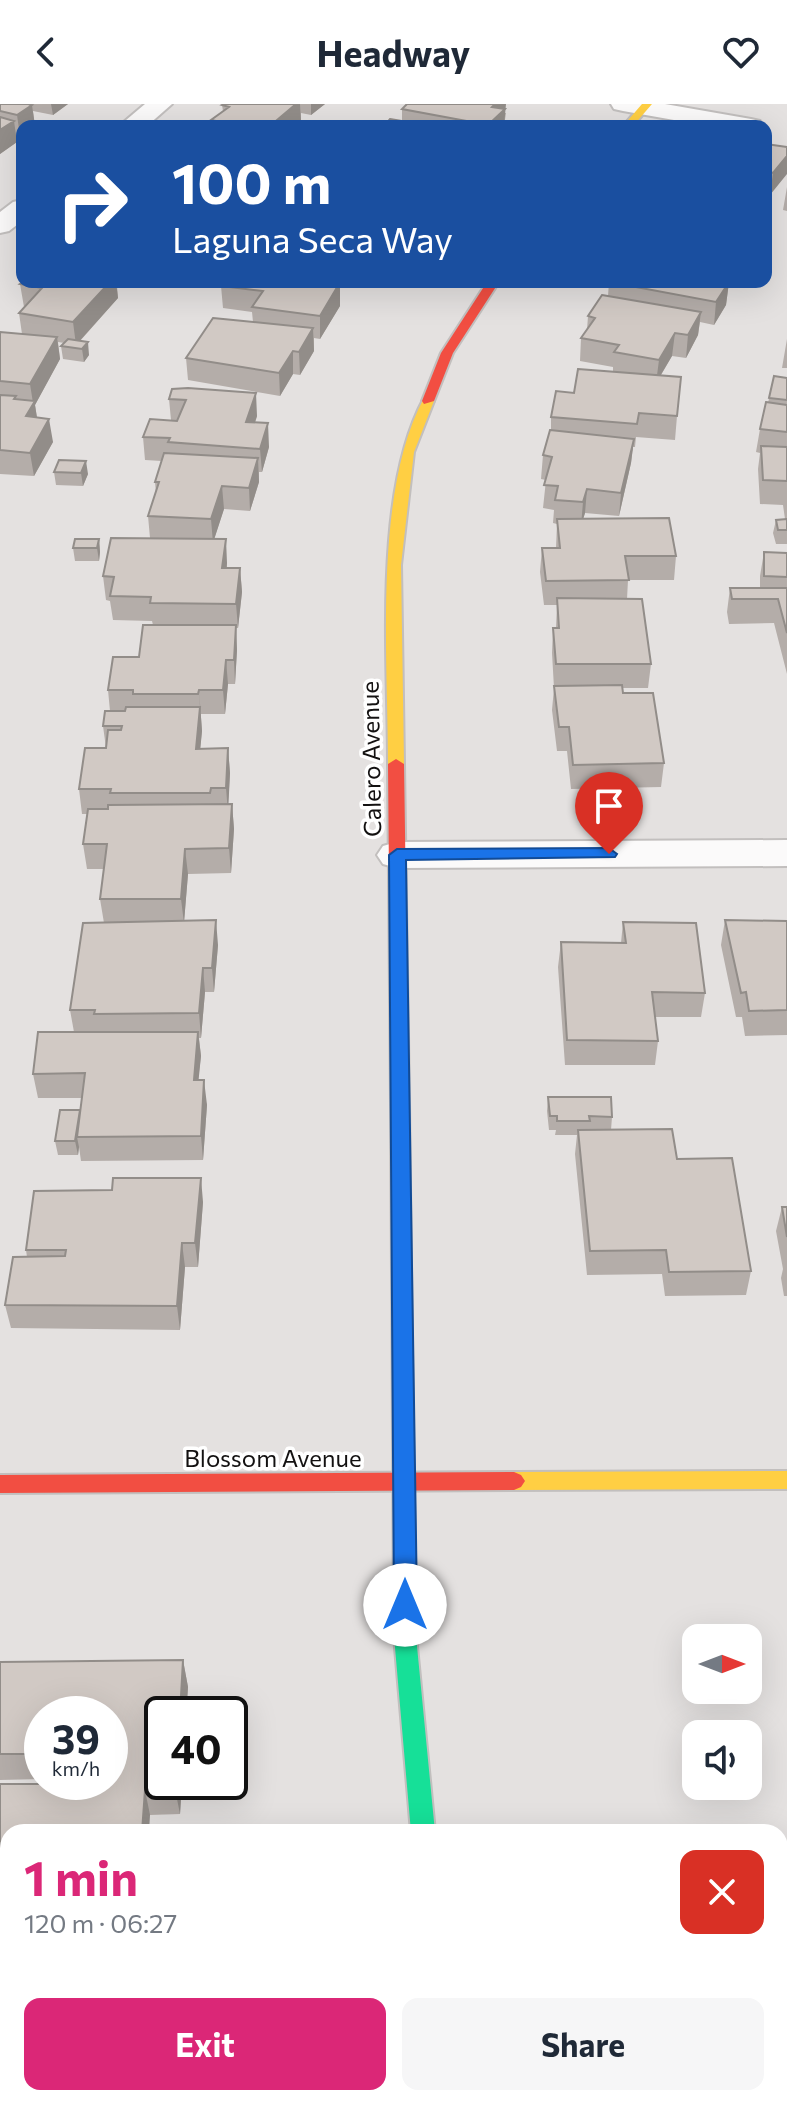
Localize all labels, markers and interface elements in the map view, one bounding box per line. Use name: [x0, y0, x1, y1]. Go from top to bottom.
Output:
icon: back: [24, 30, 68, 74]
text: Headway: [317, 30, 470, 74]
icon: heart: [719, 30, 763, 74]
text: 100 m: [172, 147, 331, 216]
icon: right: [40, 152, 144, 256]
text: Laguna Seca Way: [172, 216, 453, 260]
street label: Calero Avenue: [355, 681, 386, 837]
pin: [575, 772, 643, 854]
icon: arrive: [587, 784, 631, 828]
street label: Blossom Avenue: [184, 1443, 362, 1472]
position arrow: [363, 1563, 447, 1647]
north arrow: [682, 1624, 762, 1704]
map controls: [682, 1624, 762, 1800]
speed limit sign: 40: [144, 1696, 248, 1800]
text: 39: [52, 1713, 100, 1762]
button: sound: [682, 1720, 762, 1800]
text: km/h: [52, 1756, 100, 1780]
text: 1 min: [24, 1847, 138, 1906]
button: close: [680, 1850, 764, 1934]
text: 120 m · 06:27: [24, 1907, 177, 1938]
button: Exit: [24, 1998, 386, 2090]
button: Share: [402, 1998, 764, 2090]

